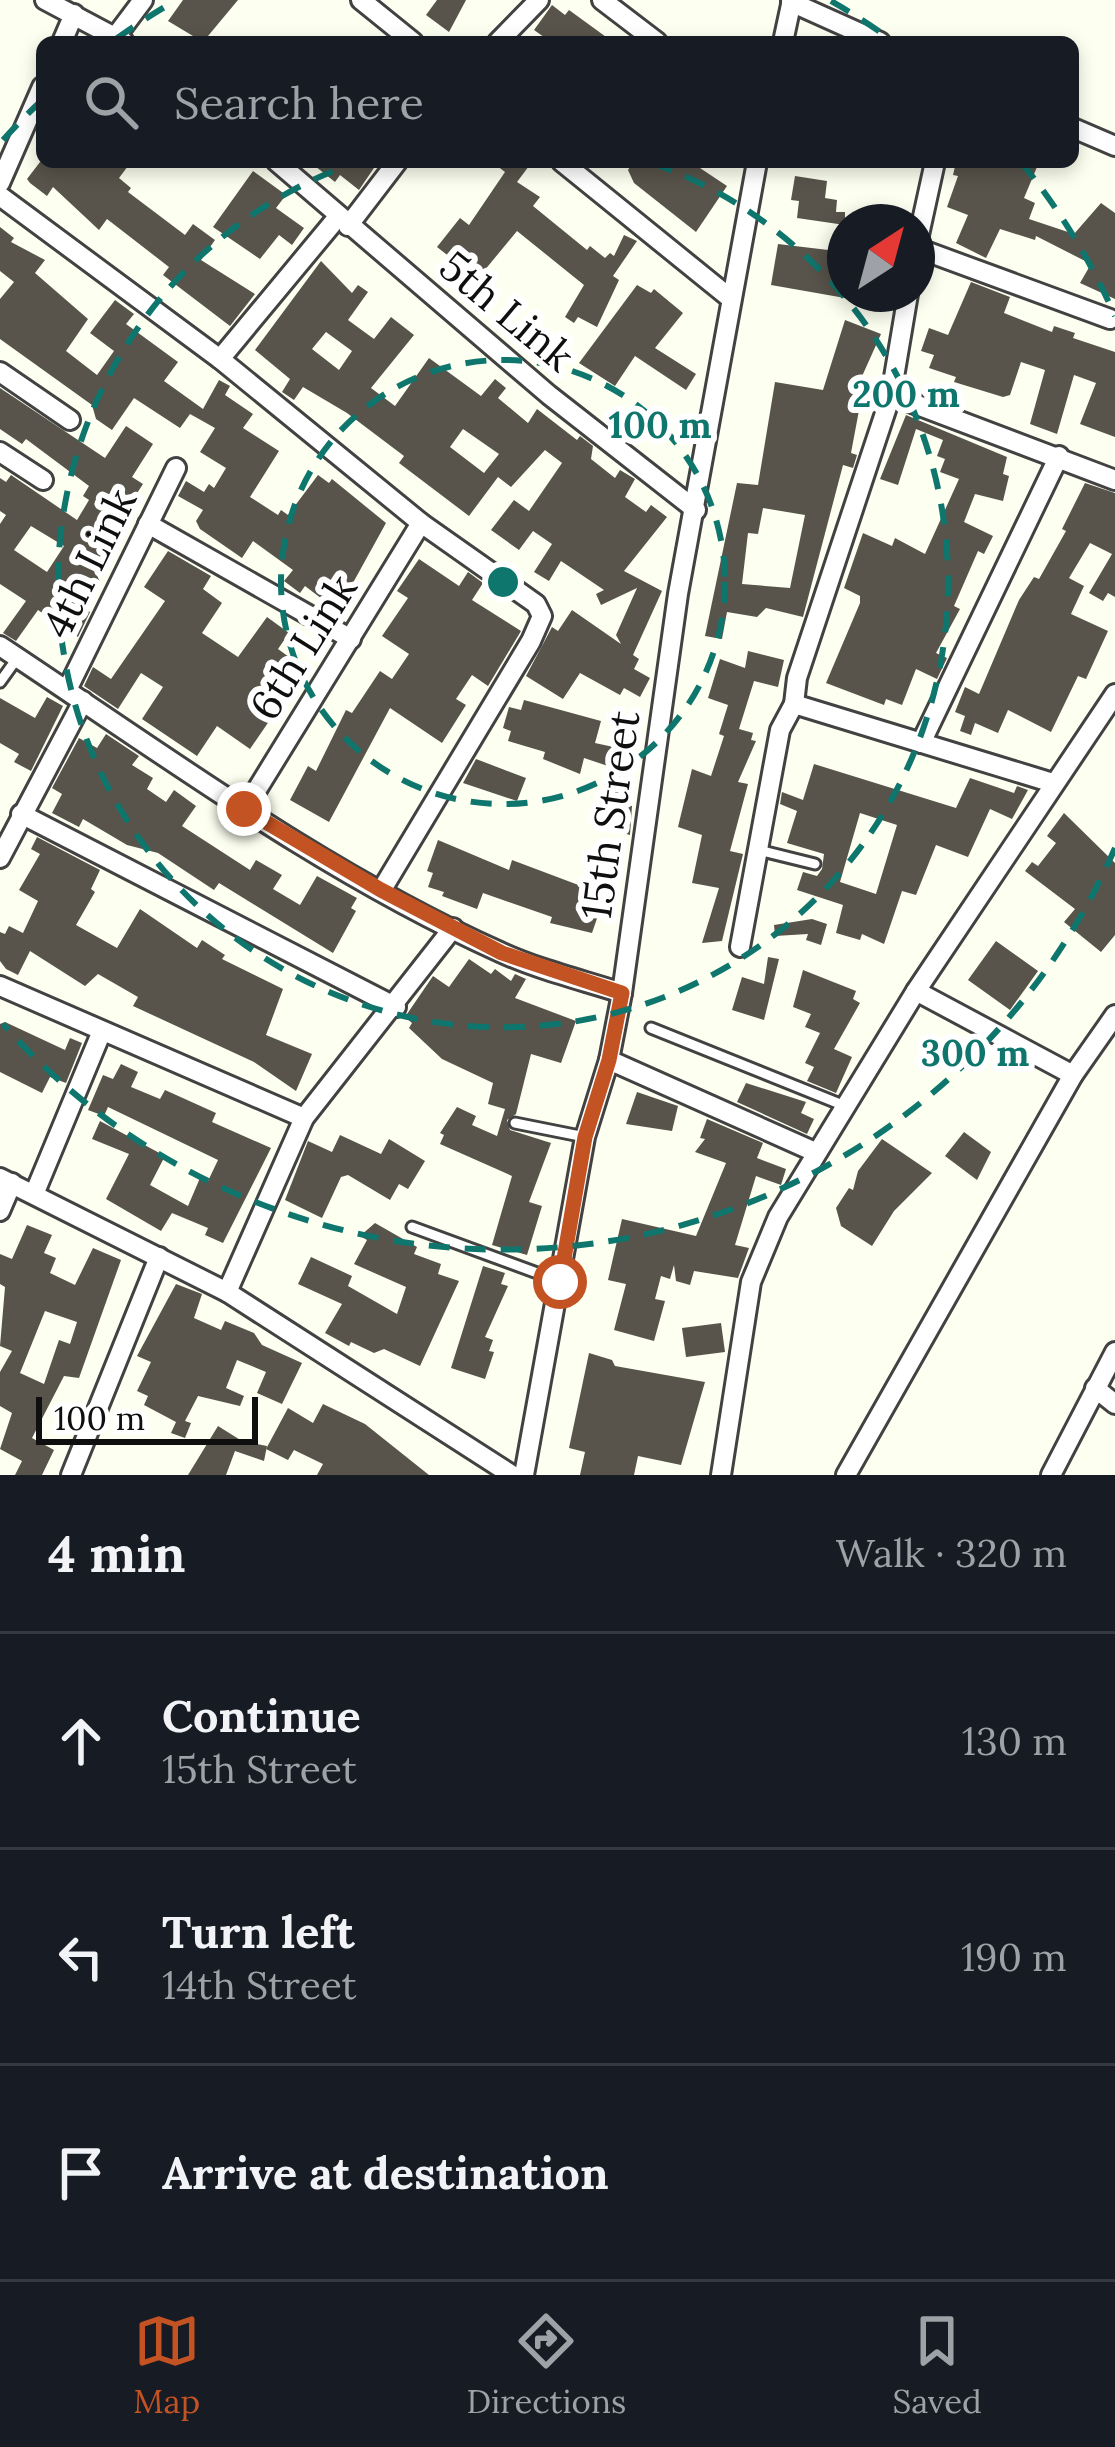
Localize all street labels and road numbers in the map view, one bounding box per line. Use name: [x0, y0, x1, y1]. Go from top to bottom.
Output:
street label: 5th Link: [429, 239, 586, 383]
street label: 4th Link: [30, 479, 148, 646]
street label: 6th Link: [237, 564, 369, 730]
street label: 15th Street: [569, 707, 651, 923]

